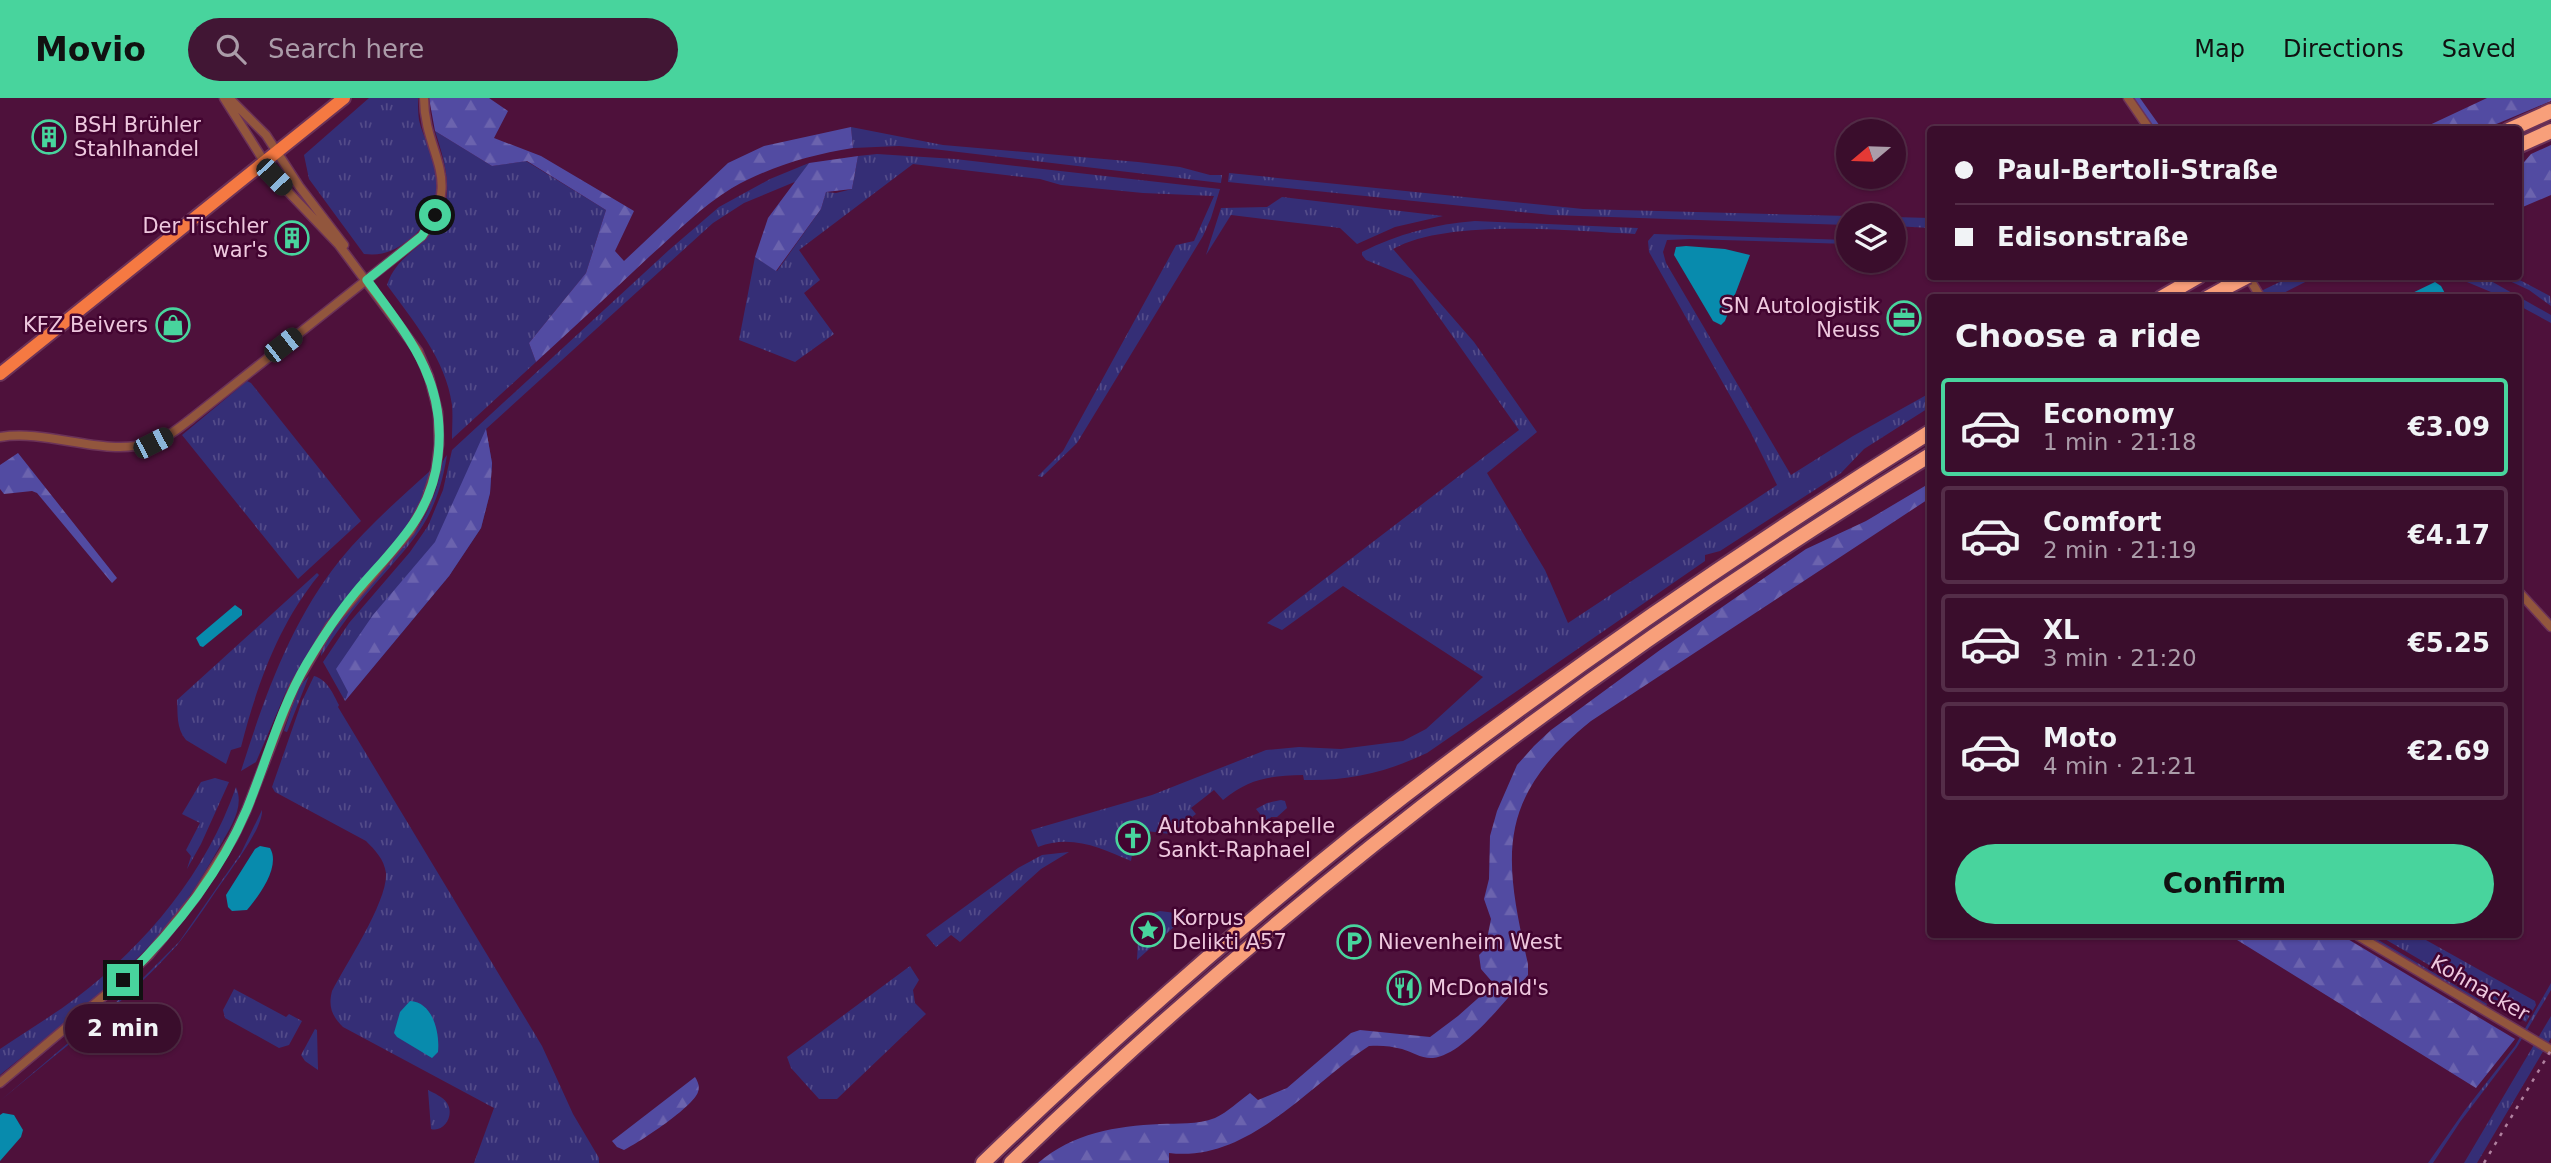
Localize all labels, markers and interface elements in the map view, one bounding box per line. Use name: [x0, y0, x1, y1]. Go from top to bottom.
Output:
search box: [188, 18, 678, 81]
text: Movio: [35, 30, 146, 69]
icon: search: [212, 30, 250, 68]
text: Search here: [268, 34, 424, 64]
text: Map: [2194, 35, 2245, 63]
text: Directions: [2283, 35, 2404, 63]
text: Saved: [2442, 35, 2516, 63]
place label: BSH Brühler Stahlhandel: [74, 113, 201, 161]
building icon: BSH Brühler Stahlhandel: [30, 118, 68, 156]
north arrow: [1836, 119, 1906, 189]
map controls: [1836, 119, 1906, 273]
car: [252, 155, 297, 199]
text: Paul-Bertoli-Straße: [1997, 155, 2278, 185]
route start: [419, 199, 451, 231]
button: layers: [1836, 203, 1906, 273]
place label: Der Tischler war's: [142, 214, 268, 262]
building icon: Der Tischler war's: [273, 219, 311, 257]
text: Edisonstraße: [1997, 222, 2189, 252]
place label: SN Autologistik Neuss: [1721, 294, 1881, 342]
office icon: SN Autologistik Neuss: [1885, 299, 1923, 337]
shop icon: KFZ Beivers: [154, 306, 192, 344]
place label: KFZ Beivers: [23, 313, 148, 337]
text: Choose a ride: [1955, 317, 2201, 355]
car: [260, 324, 307, 366]
icon: car: [1959, 396, 2022, 459]
text: Economy: [2043, 399, 2174, 429]
text: €3.09: [2408, 412, 2490, 442]
car: [130, 424, 177, 462]
text: 1 min · 21:18: [2043, 429, 2197, 455]
icon: car: [1959, 504, 2022, 567]
text: Comfort: [2043, 507, 2161, 537]
text: €4.17: [2408, 520, 2490, 550]
text: 2 min · 21:19: [2043, 537, 2197, 563]
icon: car: [1959, 612, 2022, 675]
text: XL: [2043, 615, 2080, 645]
text: €5.25: [2408, 628, 2490, 658]
text: 3 min · 21:20: [2043, 645, 2197, 671]
icon: car: [1959, 720, 2022, 783]
text: Moto: [2043, 723, 2117, 753]
text: €2.69: [2408, 736, 2490, 766]
text: 4 min · 21:21: [2043, 753, 2197, 779]
place label: Autobahnkapelle Sankt-Raphael: [1158, 814, 1335, 862]
church icon: Autobahnkapelle Sankt-Raphael: [1114, 819, 1152, 857]
button: Confirm: [1955, 844, 2494, 924]
place label: Korpus Delikti A57: [1172, 906, 1287, 954]
place icon: Korpus Delikti A57: [1129, 911, 1167, 949]
parking icon: Nievenheim West: [1335, 923, 1373, 961]
place label: Nievenheim West: [1378, 930, 1562, 954]
street label: Kohnacker: [2427, 950, 2534, 1026]
route end: [107, 964, 139, 996]
restaurant icon: McDonald's: [1385, 969, 1423, 1007]
place label: McDonald's: [1428, 976, 1549, 1000]
callout: 2 min: [65, 1004, 181, 1054]
text: 2 min: [87, 1015, 159, 1041]

